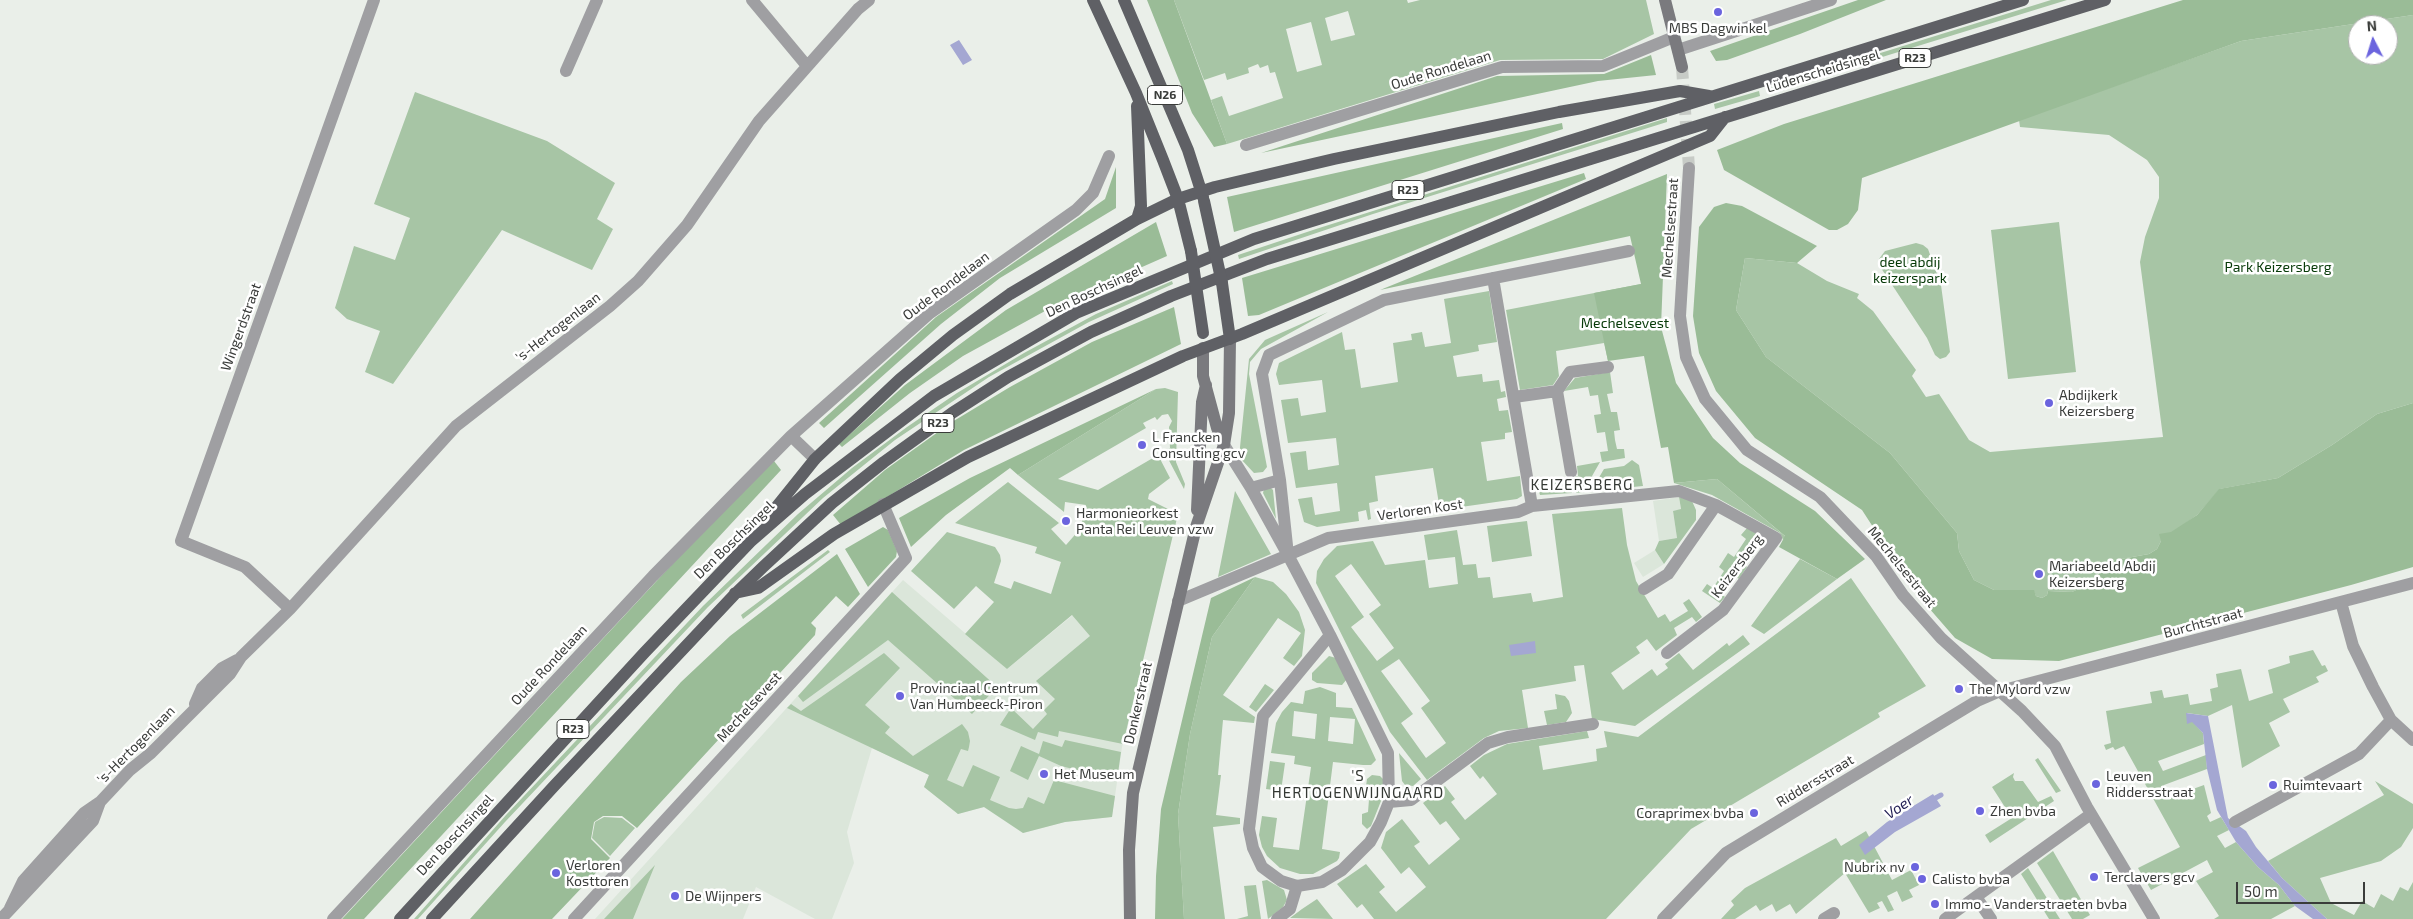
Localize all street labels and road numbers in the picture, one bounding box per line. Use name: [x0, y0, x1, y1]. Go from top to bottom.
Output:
street label: Lüdenscheidsingel: [1764, 46, 1882, 96]
street label: Oude Rondelaan: [1389, 47, 1493, 93]
road number: R23: [1899, 48, 1931, 68]
road number: N26: [1148, 86, 1182, 104]
street label: Mechelsestraat: [1658, 178, 1682, 278]
road number: R23: [1392, 180, 1424, 200]
street label: Oude Rondelaan: [899, 248, 993, 324]
street label: Den Boschsingel: [1043, 261, 1145, 321]
street label: Wingerdstraat: [217, 281, 265, 373]
street label: 's-Hertogenlaan: [512, 289, 604, 365]
road number: R23: [922, 413, 954, 432]
street label: Verloren Kost: [1376, 496, 1464, 524]
street label: Den Boschsingel: [690, 498, 778, 582]
street label: Mechelsestraat: [1864, 523, 1940, 611]
street label: Keizersberg: [1708, 531, 1766, 601]
street label: Burchtstraat: [2162, 604, 2244, 642]
street label: Oude Rondelaan: [507, 621, 591, 709]
street label: Donkerstraat: [1120, 660, 1156, 746]
street label: Mechelsevest: [713, 669, 785, 745]
street label: 's-Hertogenlaan: [94, 703, 178, 787]
road number: R23: [557, 720, 589, 739]
street label: Riddersstraat: [1773, 751, 1857, 811]
street label: Den Boschsingel: [413, 791, 497, 879]

